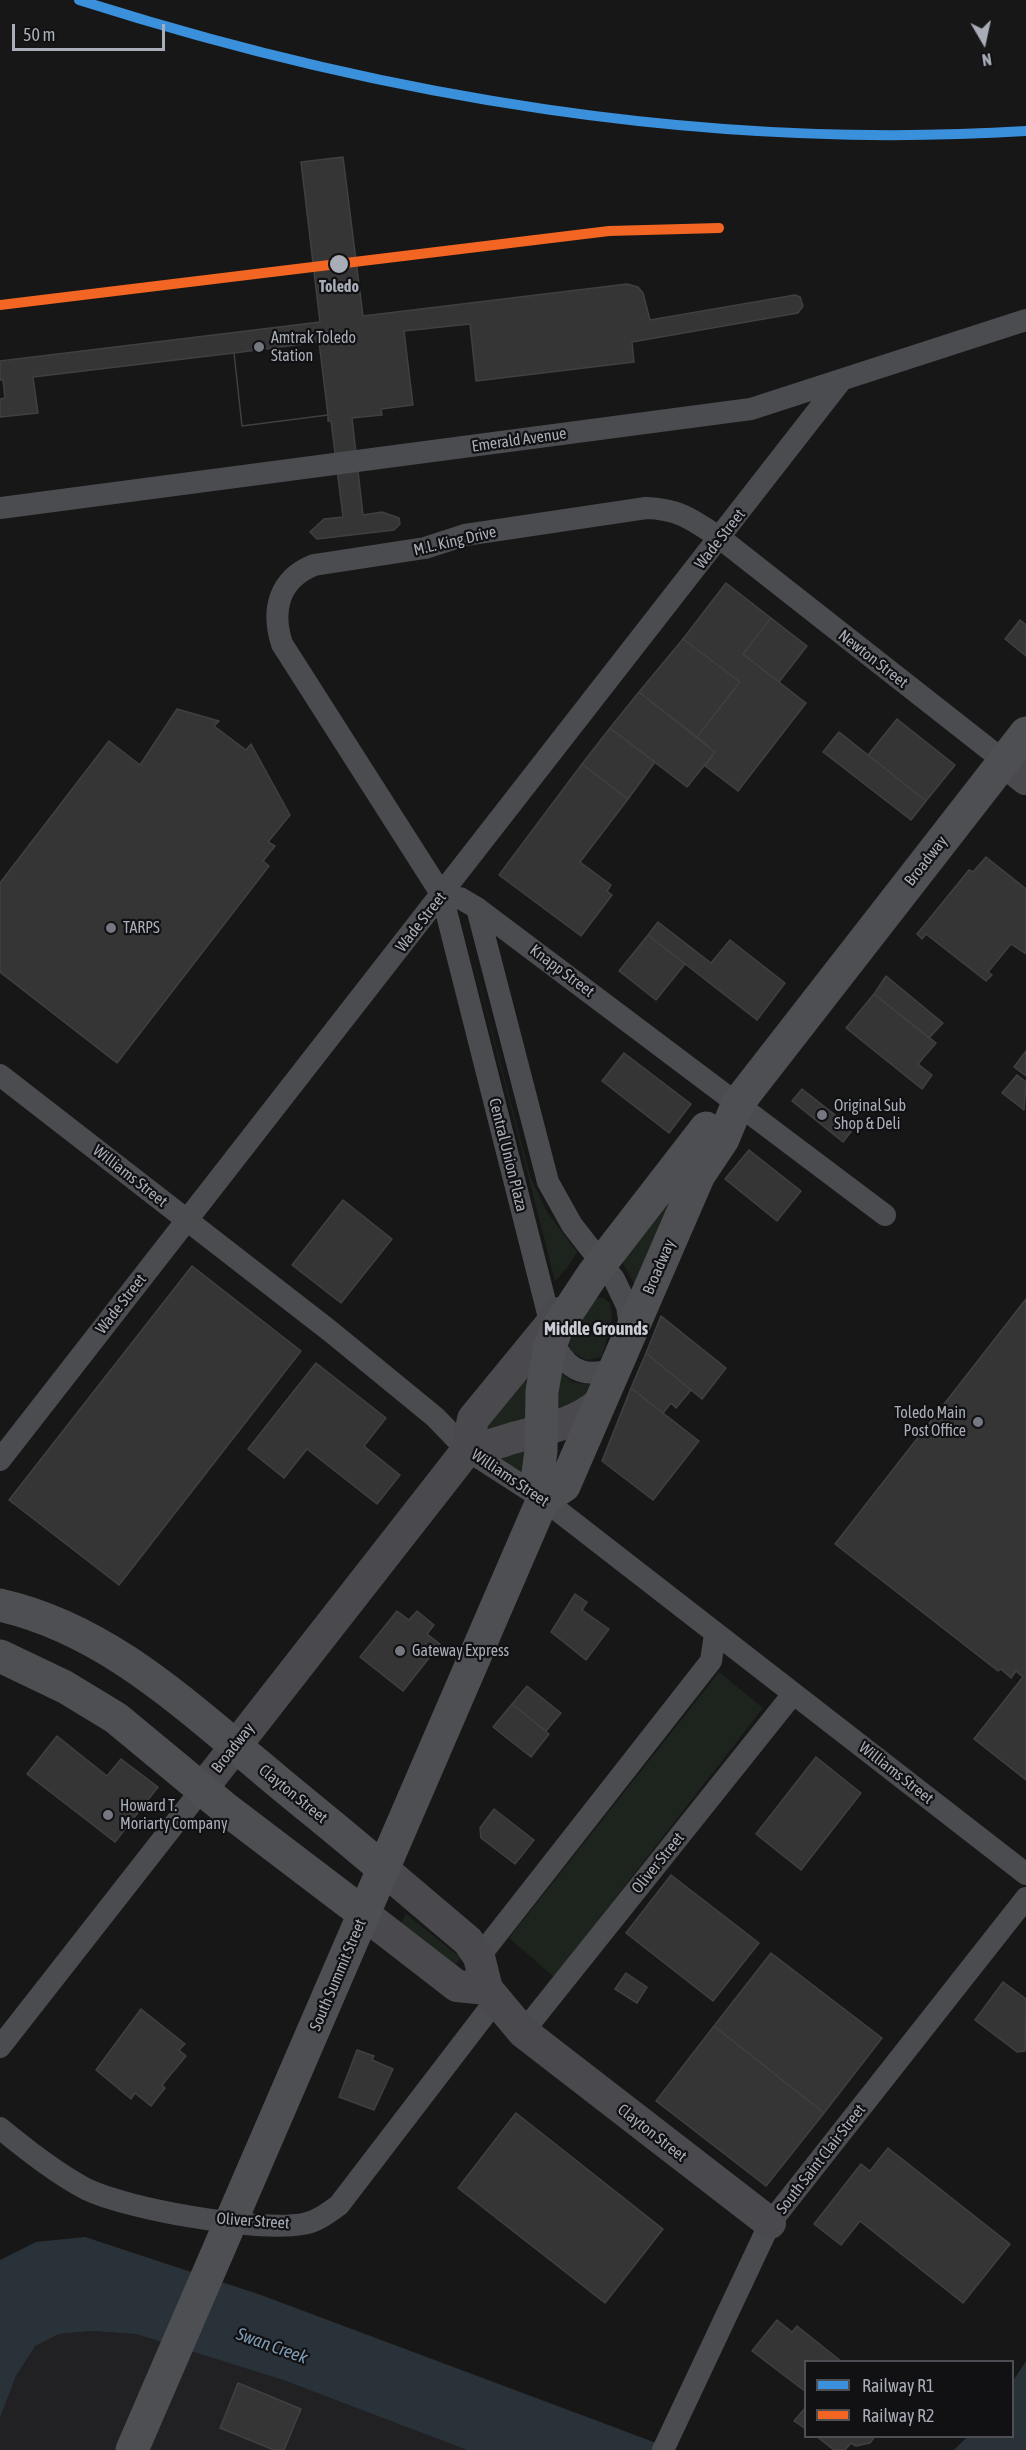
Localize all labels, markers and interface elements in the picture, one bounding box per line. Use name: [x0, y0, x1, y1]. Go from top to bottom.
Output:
scale bar: [15, 12, 168, 50]
north arrow: [954, 12, 1014, 72]
text: 50 m: [23, 24, 55, 45]
text: N: [981, 50, 993, 69]
marker: Toledo: [328, 253, 350, 275]
place label: Toledo: [319, 277, 359, 297]
place label: Amtrak Toledo Station: [271, 328, 356, 366]
marker: Amtrak Toledo Station: [252, 340, 266, 354]
street label: Emerald Avenue: [470, 424, 568, 456]
street label: Wade Street: [691, 505, 749, 573]
street label: M.L. King Drive: [412, 522, 498, 560]
street label: Newton Street: [834, 626, 912, 692]
street label: Broadway: [900, 832, 952, 890]
street label: Wade Street: [392, 888, 450, 956]
place label: TARPS: [123, 918, 160, 938]
marker: TARPS: [104, 921, 118, 935]
street label: Knapp Street: [526, 941, 598, 1001]
street label: Central Union Plaza: [485, 1096, 531, 1214]
place label: Original Sub Shop & Deli: [834, 1096, 906, 1134]
marker: Original Sub Shop & Deli: [815, 1108, 829, 1122]
street label: Williams Street: [89, 1141, 171, 1211]
street label: Broadway: [639, 1236, 679, 1298]
street label: Wade Street: [92, 1270, 150, 1338]
district label: Middle Grounds: [544, 1318, 648, 1340]
place label: Toledo Main Post Office: [894, 1403, 966, 1441]
marker: Toledo Main Post Office: [971, 1415, 985, 1429]
street label: Williams Street: [468, 1445, 552, 1511]
place label: Gateway Express: [412, 1641, 509, 1661]
marker: Gateway Express: [393, 1644, 407, 1658]
street label: Broadway: [207, 1719, 259, 1777]
street label: Williams Street: [855, 1738, 937, 1808]
street label: Clayton Street: [255, 1761, 331, 1827]
place label: Howard T. Moriarty Company: [120, 1796, 228, 1834]
marker: Howard T. Moriarty Company: [101, 1808, 115, 1822]
street label: Oliver Street: [628, 1829, 688, 1897]
street label: South Summit Street: [306, 1916, 370, 2034]
street label: Clayton Street: [614, 2100, 690, 2166]
street label: South Saint Clair Street: [772, 2100, 870, 2218]
street label: Oliver Street: [216, 2209, 290, 2233]
water label: Swan Creek: [233, 2323, 311, 2369]
legend: [804, 2360, 1014, 2438]
text: Railway R1: [862, 2375, 934, 2396]
text: Railway R2: [862, 2405, 934, 2426]

